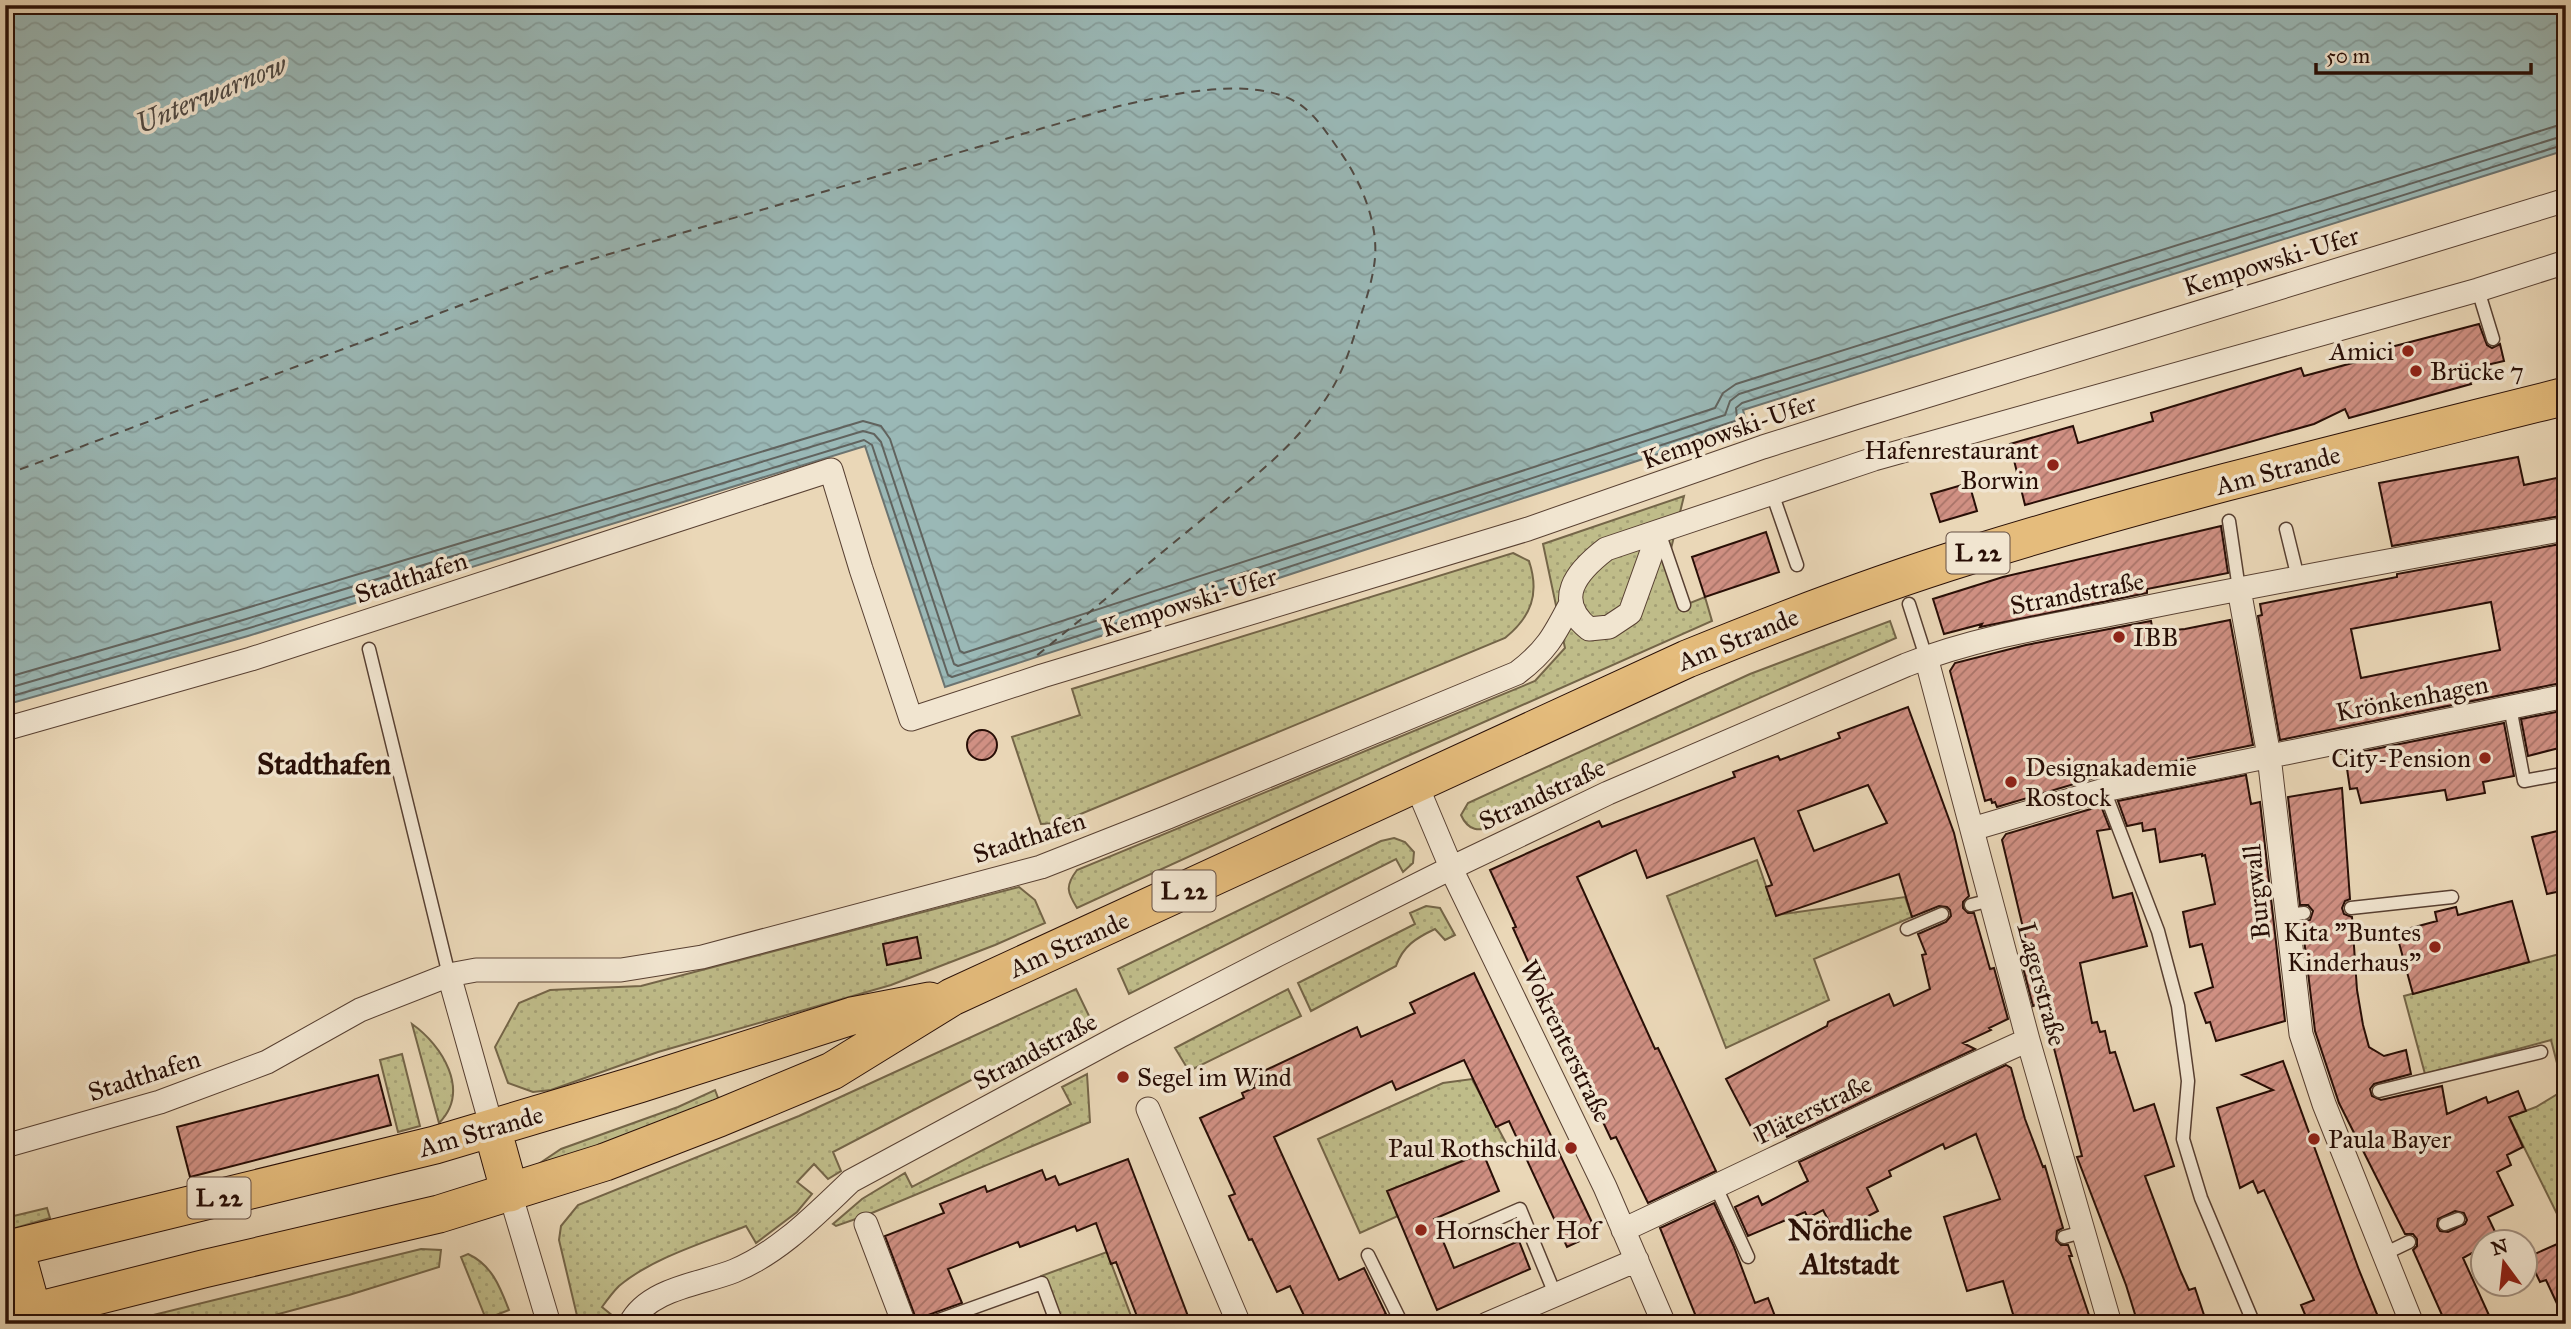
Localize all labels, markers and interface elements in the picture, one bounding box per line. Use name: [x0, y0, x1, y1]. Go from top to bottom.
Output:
scale bar: [2316, 32, 2531, 76]
text: 50 m: [2326, 43, 2371, 69]
water label: Unterwarnow: [130, 46, 293, 141]
street label: Kempowski-Ufer: [2179, 219, 2363, 303]
place label: Amici: [2328, 335, 2394, 367]
marker: Amici: [2400, 343, 2416, 359]
place label: Brücke 7: [2430, 355, 2524, 387]
marker: Brücke 7: [2408, 363, 2424, 379]
street label: Kempowski-Ufer: [1638, 386, 1821, 476]
place label: Hafenrestaurant Borwin: [1864, 434, 2039, 496]
street label: Am Strande: [2211, 438, 2344, 502]
marker: Hafenrestaurant Borwin: [2045, 457, 2061, 473]
road number: L 22: [1946, 532, 2010, 574]
street label: Stadthafen: [351, 544, 471, 610]
street label: Kempowski-Ufer: [1097, 560, 1281, 644]
street label: Strandstraße: [2007, 564, 2147, 622]
street label: Am Strande: [1672, 600, 1803, 678]
place label: IBB: [2133, 621, 2178, 653]
marker: IBB: [2111, 629, 2127, 645]
street label: Krönkenhagen: [2333, 668, 2491, 728]
place label: City-Pension: [2331, 742, 2471, 774]
district label: Stadthafen: [257, 746, 392, 782]
marker: City-Pension: [2477, 750, 2493, 766]
street label: Strandstraße: [1474, 751, 1610, 837]
place label: Designakademie Rostock: [2025, 751, 2197, 813]
marker: Designakademie Rostock: [2003, 774, 2019, 790]
street label: Stadthafen: [969, 804, 1089, 870]
street label: Burgwall: [2235, 843, 2277, 941]
road number: L 22: [1152, 870, 1216, 912]
street label: Am Strande: [1003, 903, 1134, 985]
place label: Kita "Buntes Kinderhaus": [2283, 916, 2421, 978]
street label: Lagerstraße: [2010, 919, 2074, 1049]
marker: Kita "Buntes Kinderhaus": [2427, 939, 2443, 955]
street label: Wokrenterstraße: [1513, 955, 1619, 1128]
street label: Strandstraße: [968, 1005, 1103, 1097]
street label: Stadthafen: [84, 1042, 204, 1108]
place label: Segel im Wind: [1137, 1061, 1292, 1093]
street label: Pläterstraße: [1749, 1067, 1877, 1151]
marker: Segel im Wind: [1115, 1069, 1131, 1085]
street label: Am Strande: [414, 1098, 547, 1164]
place label: Paula Bayer: [2328, 1123, 2451, 1155]
marker: Paula Bayer: [2306, 1131, 2322, 1147]
place label: Paul Rothschild: [1388, 1132, 1557, 1164]
marker: Paul Rothschild: [1563, 1140, 1579, 1156]
road number: L 22: [188, 1178, 250, 1218]
district label: Nördliche Altstadt: [1788, 1212, 1913, 1282]
place label: Hornscher Hof: [1435, 1214, 1604, 1246]
marker: Hornscher Hof: [1413, 1222, 1429, 1238]
north arrow: [2470, 1228, 2540, 1298]
text: N: [2489, 1234, 2510, 1260]

